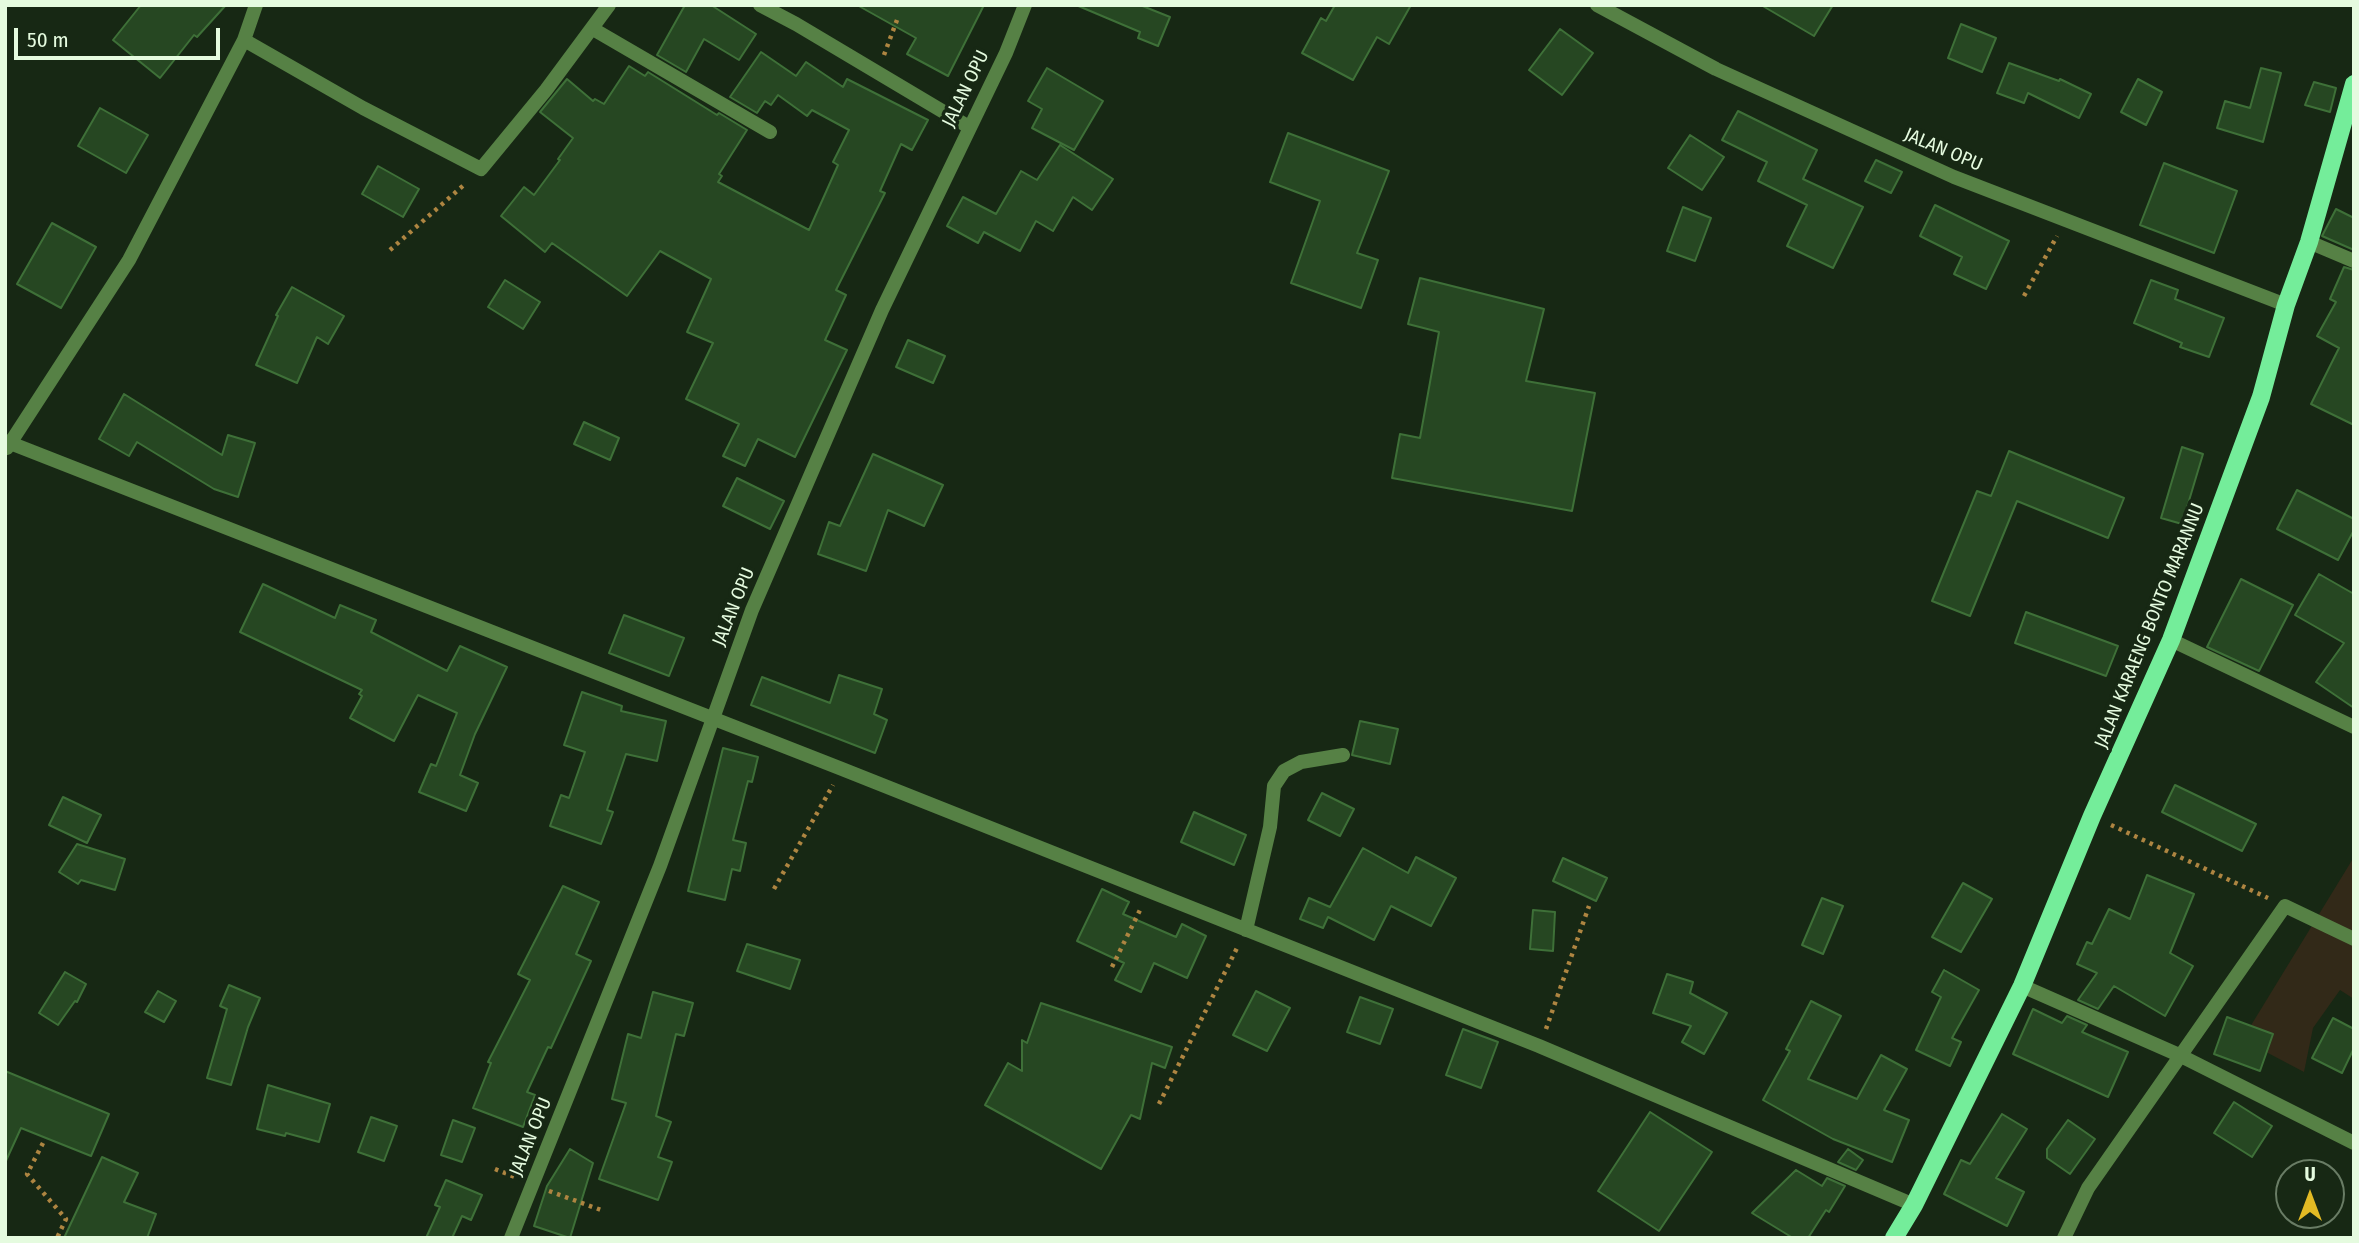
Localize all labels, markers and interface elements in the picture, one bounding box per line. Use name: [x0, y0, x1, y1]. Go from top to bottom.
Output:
scale bar: [18, 14, 224, 58]
text: 50 m: [27, 27, 69, 53]
street label: JALAN OPU: [938, 47, 994, 131]
street label: JALAN OPU: [1901, 123, 1985, 177]
street label: JALAN KARAENG BONTO MARANNU: [2090, 500, 2210, 752]
street label: JALAN OPU: [708, 564, 760, 650]
street label: JALAN OPU: [505, 1094, 557, 1180]
north arrow: [2275, 1159, 2345, 1229]
text: U: [2304, 1163, 2316, 1186]

